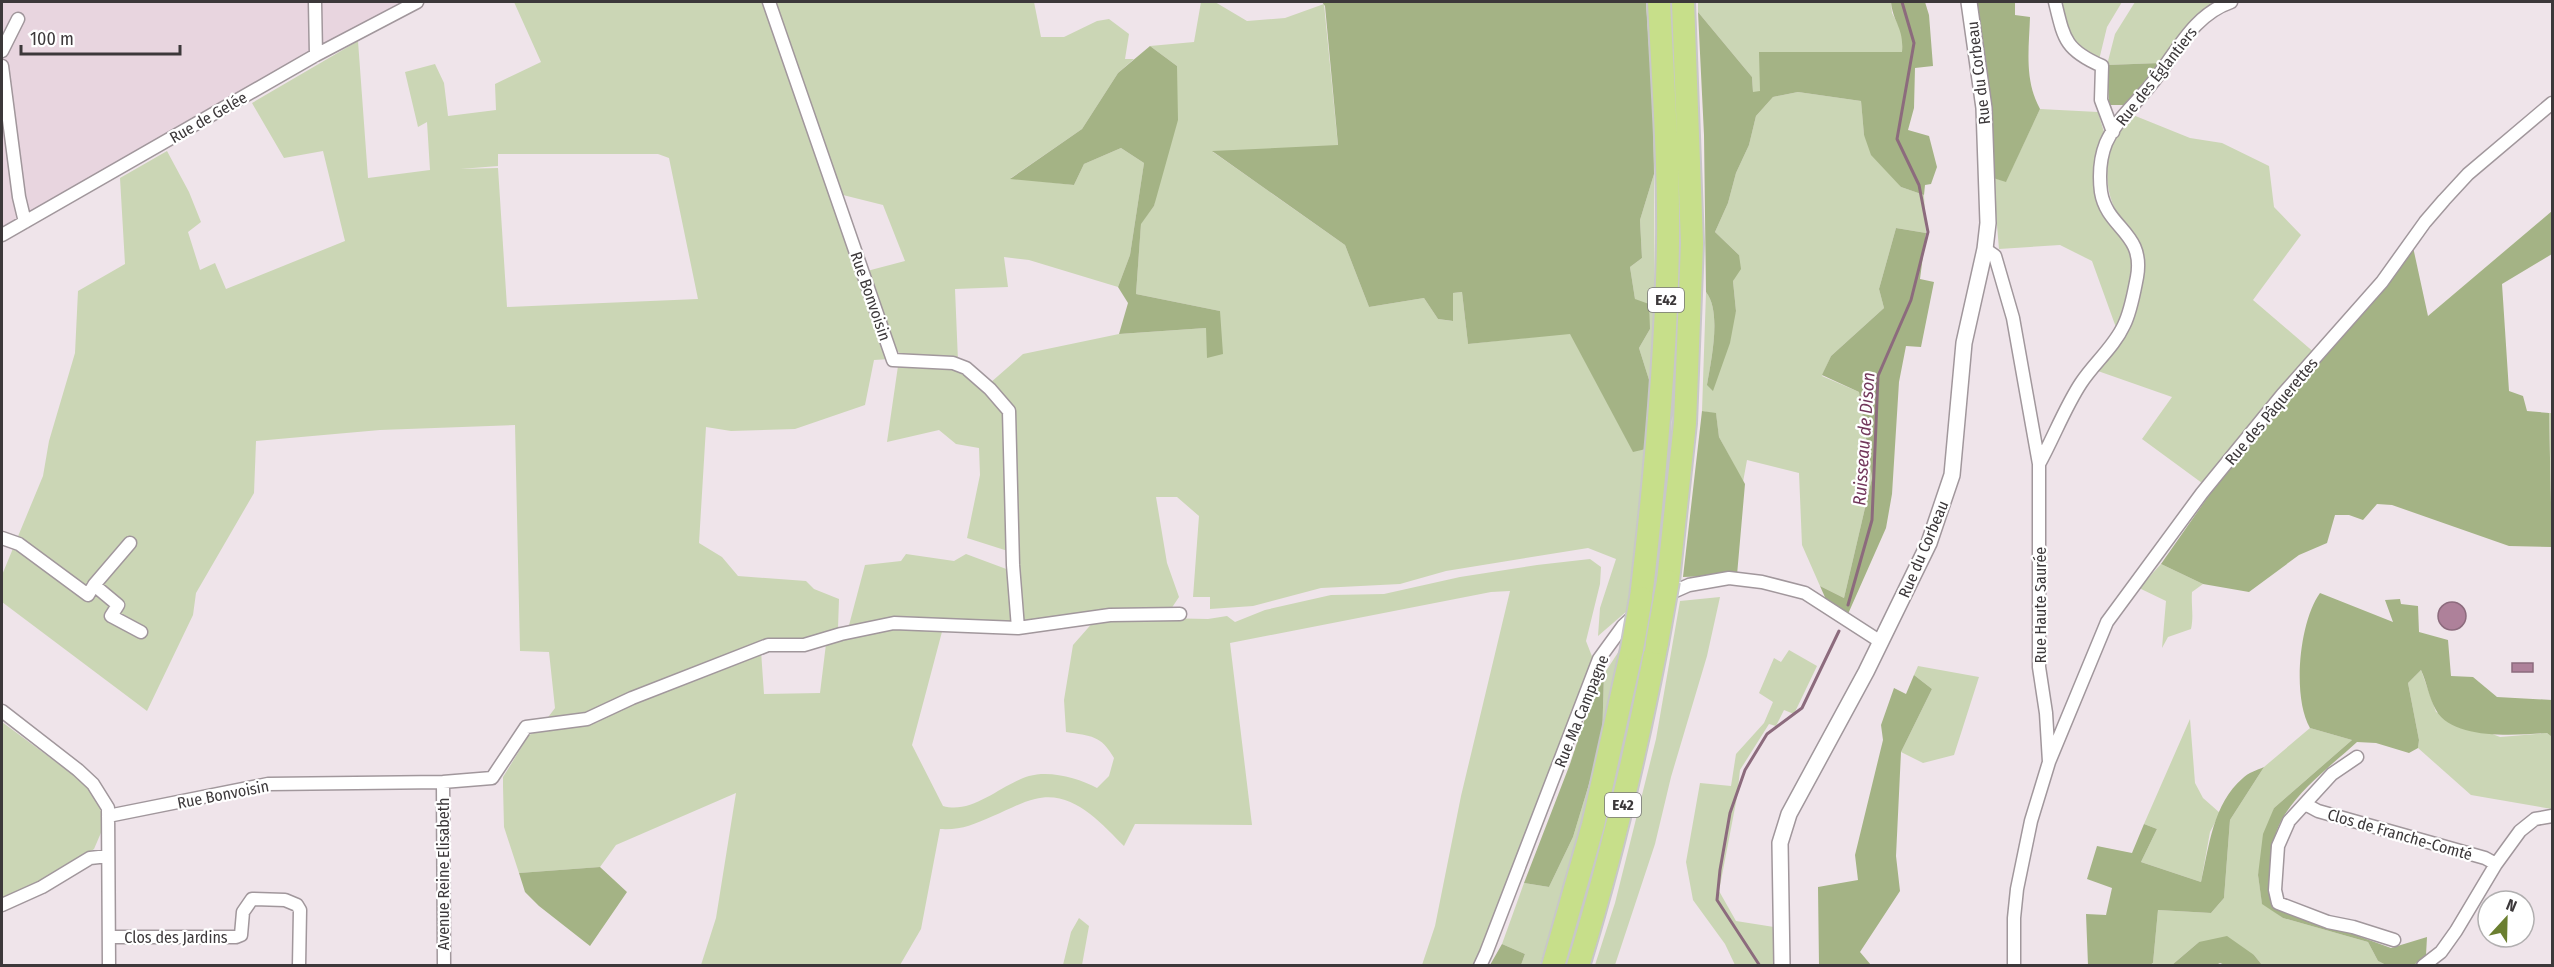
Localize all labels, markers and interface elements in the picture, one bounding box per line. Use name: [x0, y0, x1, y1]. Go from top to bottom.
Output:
scale bar: [21, 18, 180, 56]
street label: Rue du Corbeau: [1963, 20, 1994, 126]
street label: Rue des Églantiers: [2112, 23, 2201, 130]
text: 100 m: [30, 28, 74, 50]
street label: Rue de Gelée: [166, 88, 250, 147]
street label: Rue Bonvoisin: [846, 249, 895, 343]
road number: E42: [1648, 288, 1684, 312]
street label: Rue des Pâquerettes: [2221, 354, 2322, 469]
water label: Ruisseau de Dison: [1848, 372, 1880, 506]
street label: Rue du Corbeau: [1894, 498, 1952, 601]
street label: Rue Haute Saurée: [2031, 547, 2050, 663]
street label: Rue Ma Campagne: [1550, 652, 1613, 770]
street label: Rue Bonvoisin: [176, 776, 271, 813]
road number: E42: [1605, 793, 1641, 817]
street label: Avenue Reine Elisabeth: [434, 798, 453, 950]
street label: Clos de Franche-Comté: [2325, 805, 2475, 864]
north arrow: [2476, 889, 2536, 949]
text: N: [2503, 895, 2519, 916]
street label: Clos des Jardins: [124, 928, 228, 947]

